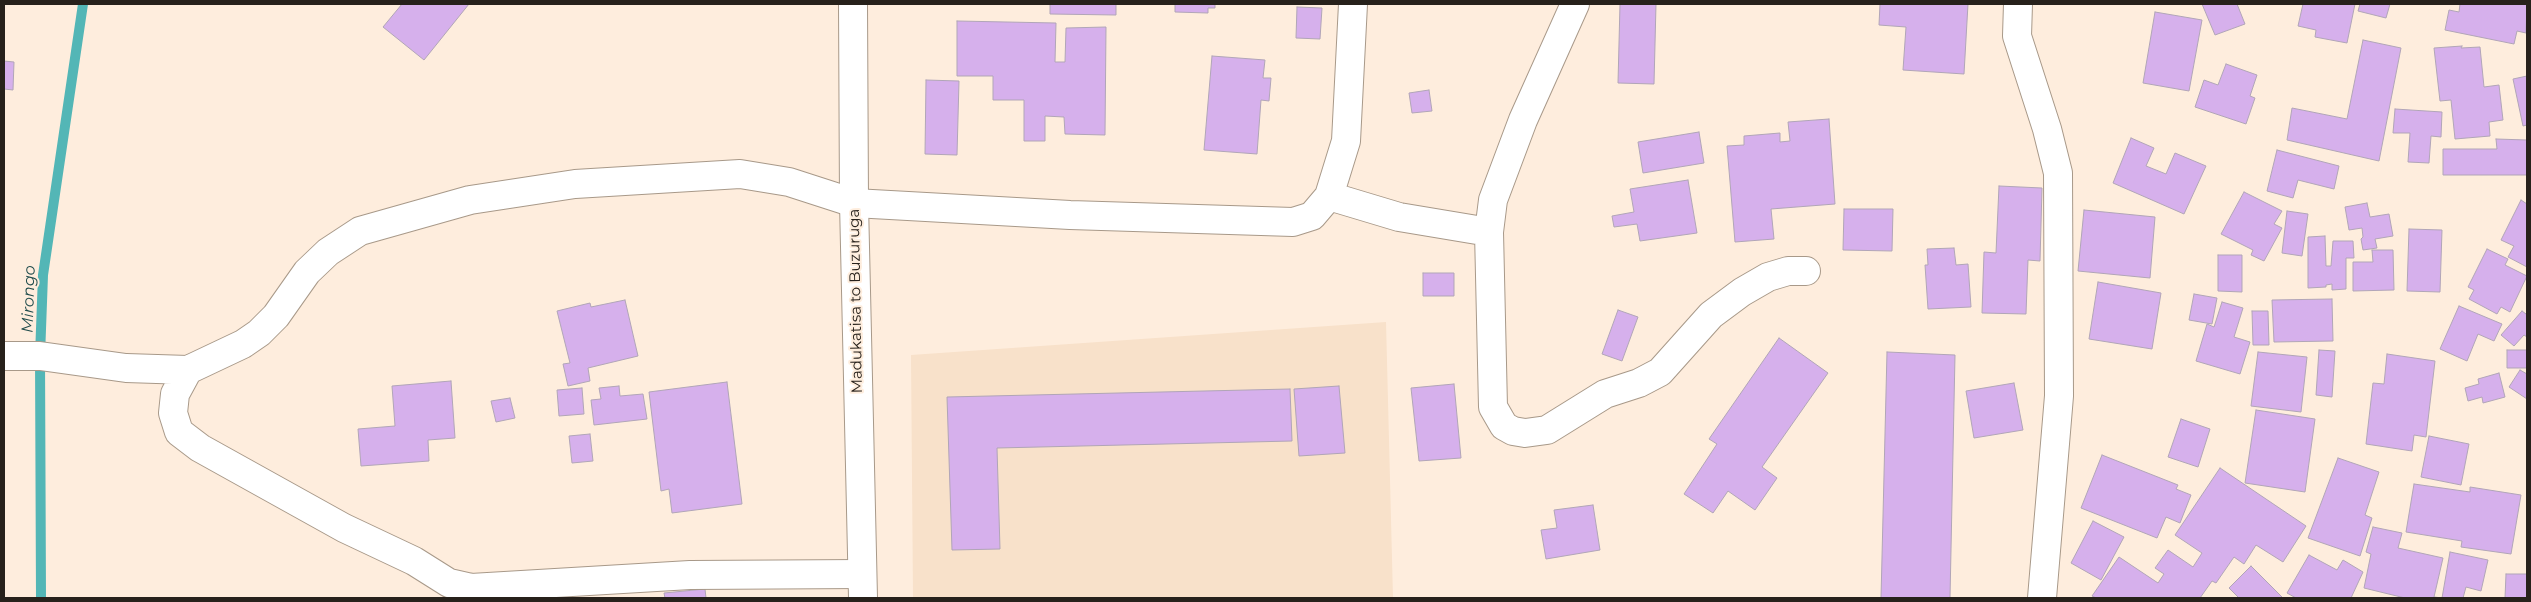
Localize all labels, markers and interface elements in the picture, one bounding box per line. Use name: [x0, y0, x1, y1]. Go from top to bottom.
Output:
street label: Madukatisa to Buzuruga: [845, 208, 867, 394]
water label: Mirongo: [18, 265, 40, 333]

